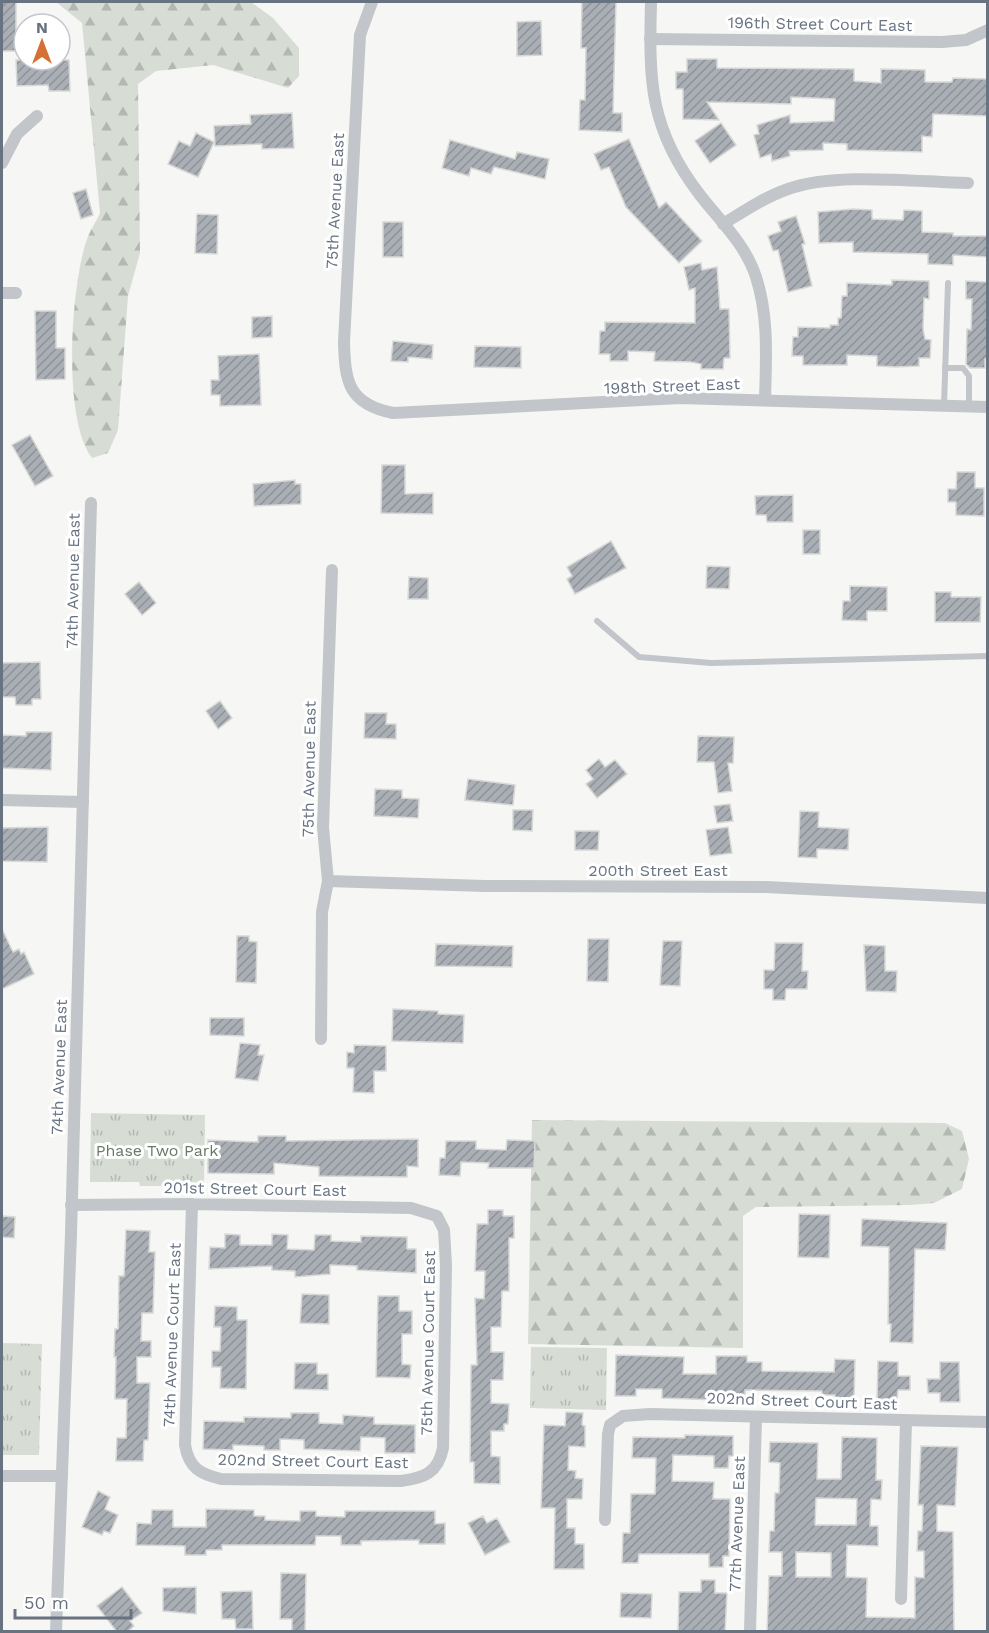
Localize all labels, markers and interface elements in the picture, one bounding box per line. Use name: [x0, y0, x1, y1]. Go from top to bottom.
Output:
north arrow: [12, 12, 72, 72]
street label: 196th Street Court East: [728, 13, 913, 35]
text: N: [36, 18, 48, 37]
street label: 75th Avenue East: [322, 132, 348, 269]
street label: 198th Street East: [604, 374, 741, 398]
street label: 74th Avenue East: [62, 513, 84, 649]
street label: 75th Avenue East: [298, 700, 320, 837]
street label: 200th Street East: [588, 861, 728, 880]
street label: 74th Avenue East: [47, 999, 71, 1135]
park label: Phase Two Park: [96, 1141, 218, 1160]
street label: 201st Street Court East: [163, 1178, 347, 1200]
street label: 74th Avenue Court East: [159, 1242, 185, 1427]
street label: 75th Avenue Court East: [417, 1250, 439, 1436]
street label: 202nd Street Court East: [706, 1388, 898, 1414]
street label: 202nd Street Court East: [218, 1450, 409, 1472]
street label: 77th Avenue East: [725, 1456, 749, 1592]
scale bar: [15, 1582, 130, 1620]
text: 50 m: [24, 1592, 69, 1613]

